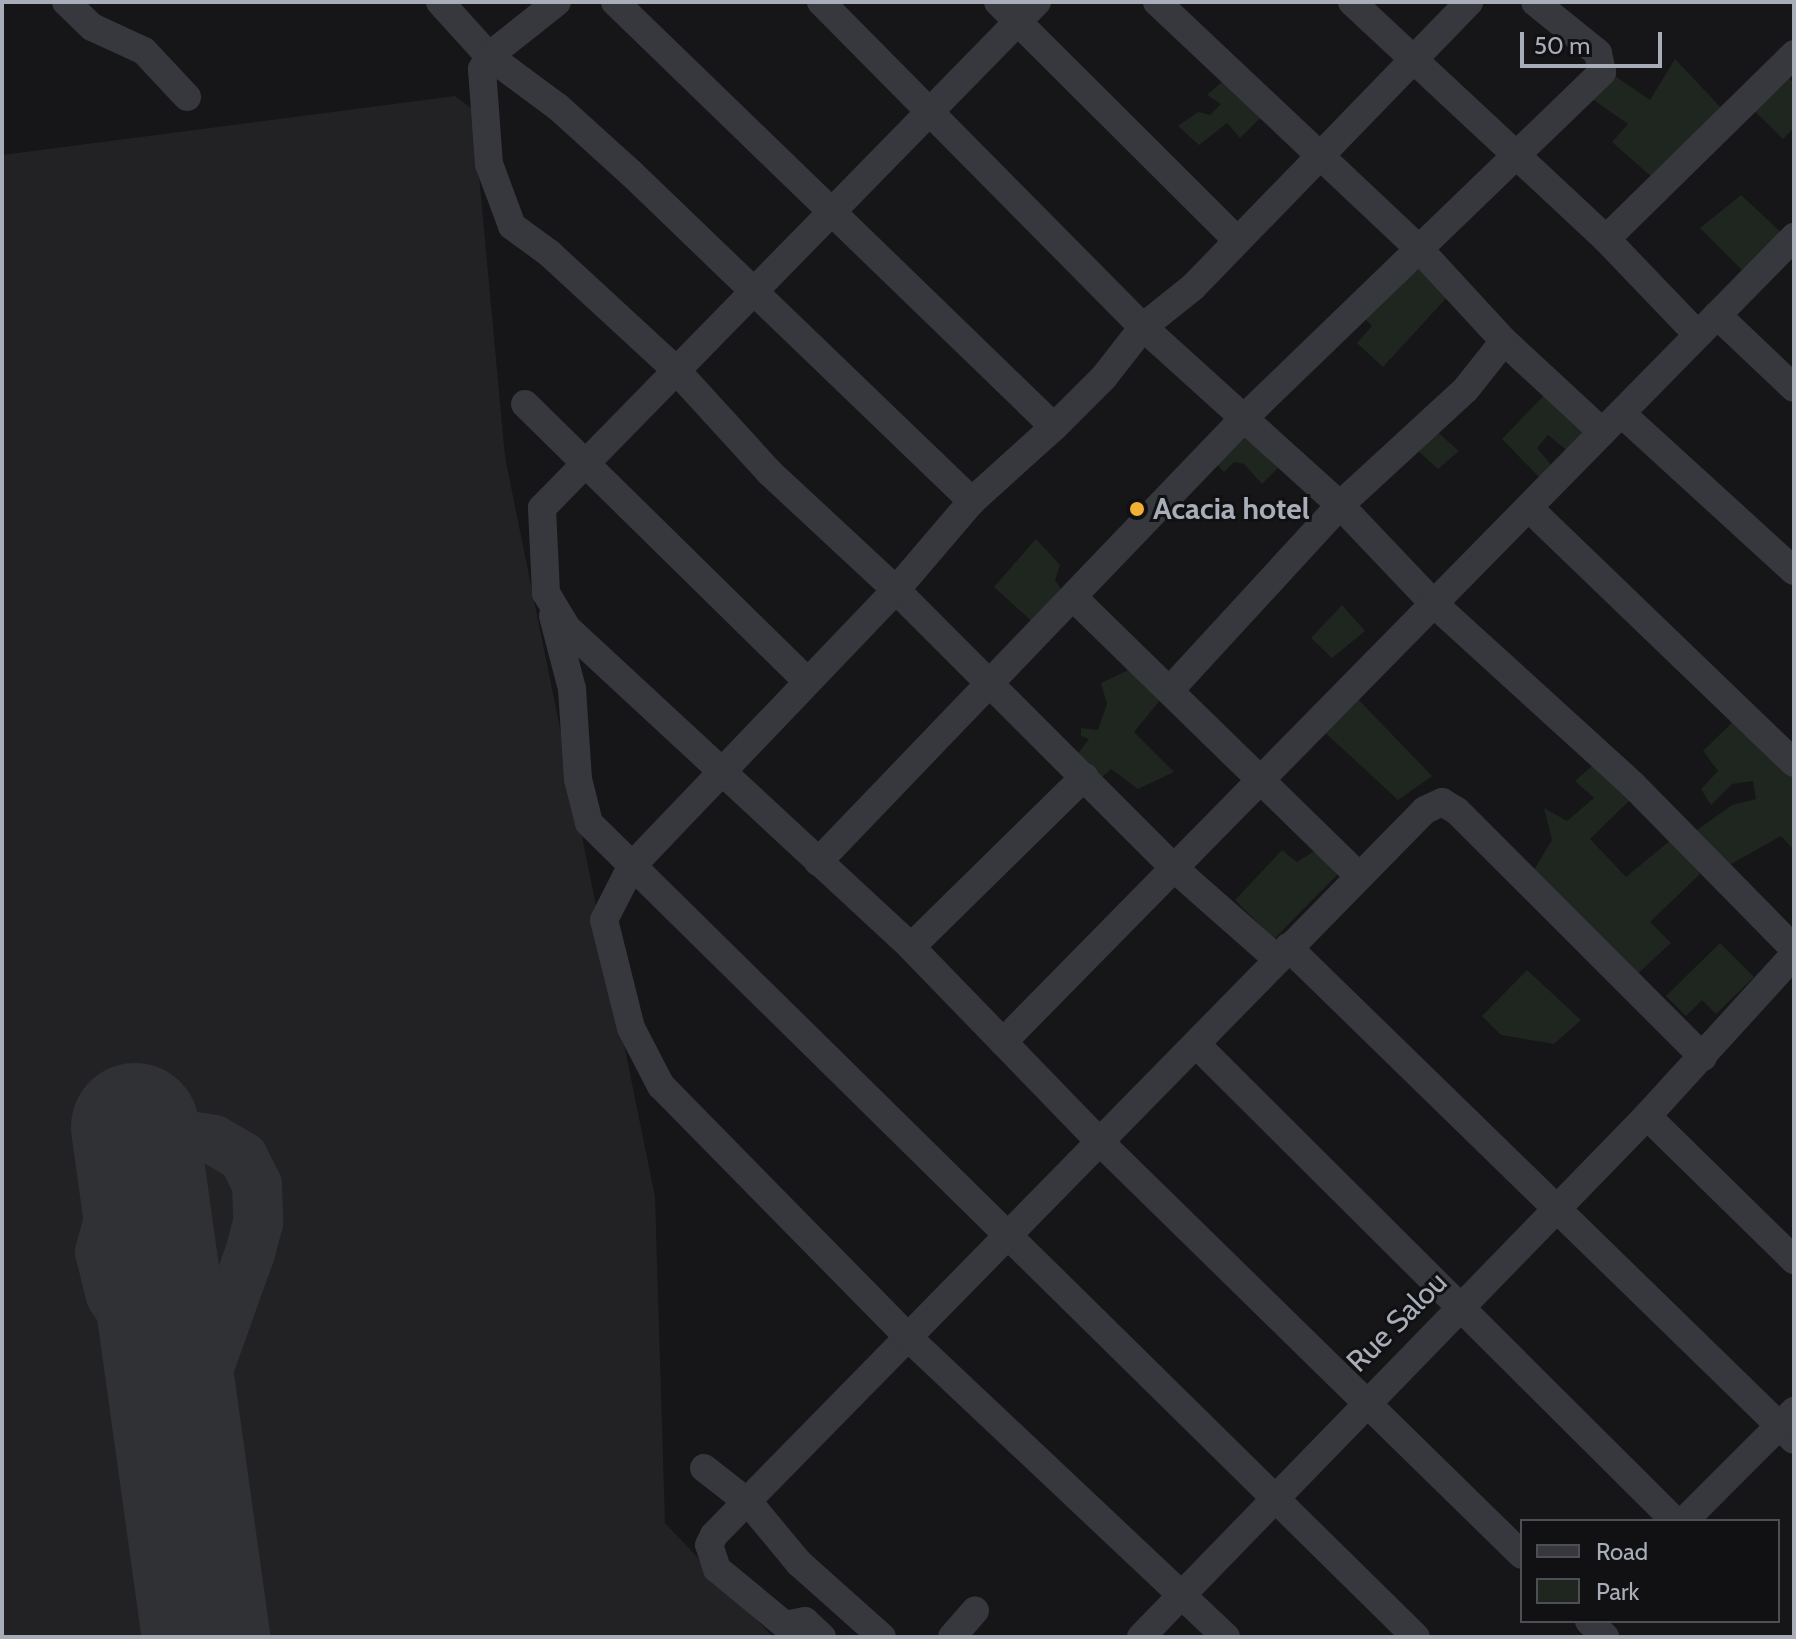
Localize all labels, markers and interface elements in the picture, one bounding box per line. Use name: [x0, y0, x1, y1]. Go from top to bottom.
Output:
scale bar: [1524, 16, 1666, 66]
text: 50 m: [1534, 31, 1590, 60]
place label: Acacia hotel: [1153, 491, 1310, 527]
marker: Acacia hotel: [1128, 500, 1146, 518]
street label: Rue Salou: [1340, 1265, 1454, 1379]
legend: [1520, 1519, 1780, 1623]
text: Road: [1596, 1537, 1648, 1566]
text: Park: [1596, 1577, 1639, 1606]

